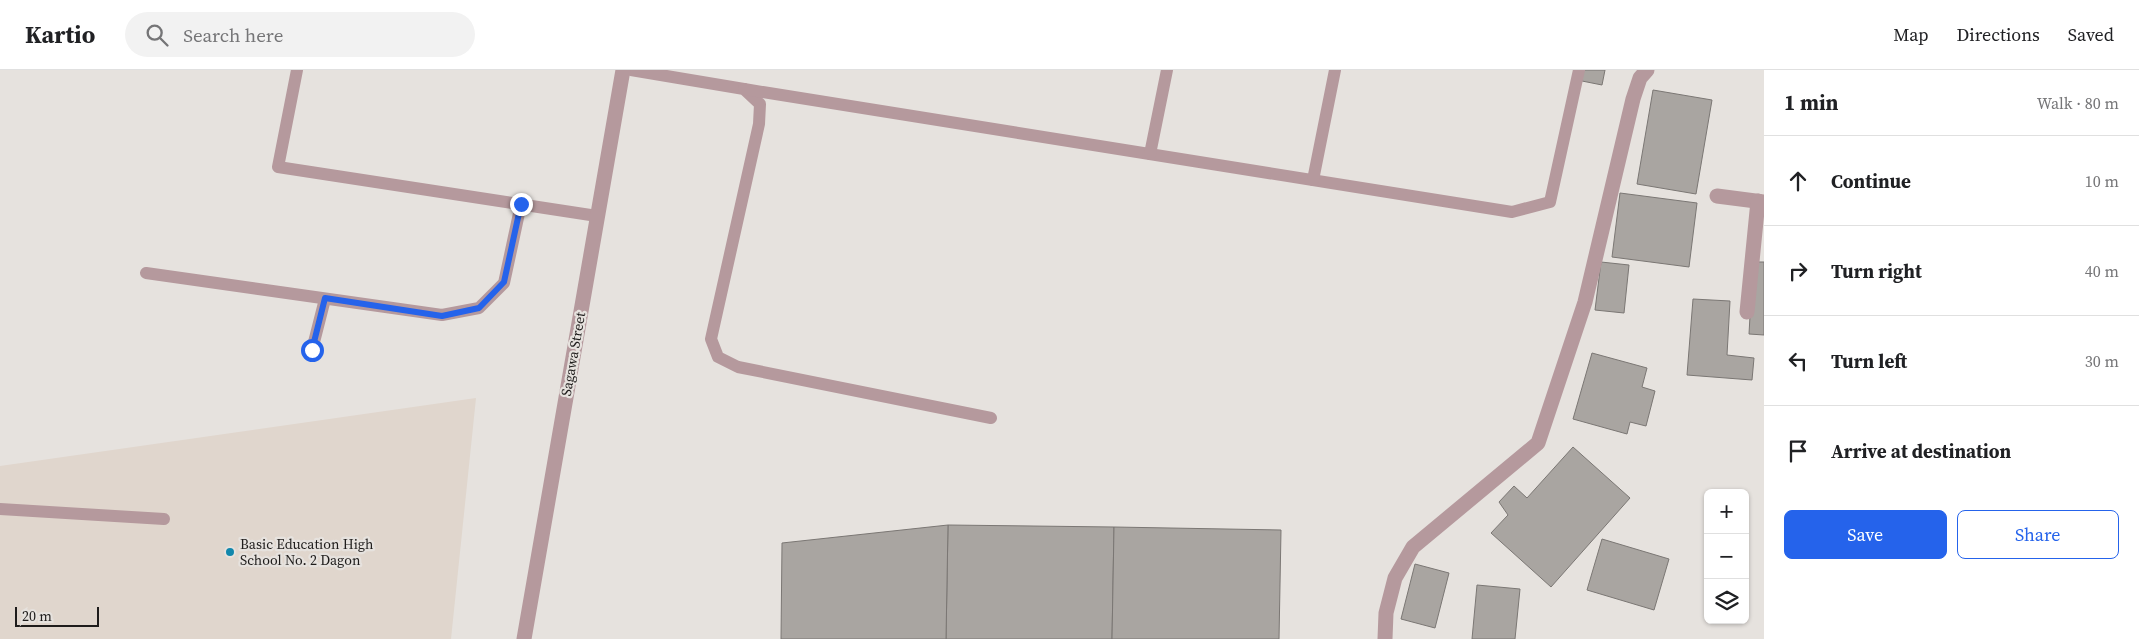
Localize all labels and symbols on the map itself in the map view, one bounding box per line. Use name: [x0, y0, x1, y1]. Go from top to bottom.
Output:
route end: [510, 193, 533, 216]
street label: Sagawa Street: [556, 310, 590, 398]
route start: [301, 339, 324, 362]
place label: Basic Education High School No. 2 Dagon: [240, 534, 373, 570]
marker: Basic Education High School No. 2 Dagon: [224, 546, 236, 558]
scale bar: [15, 604, 99, 627]

